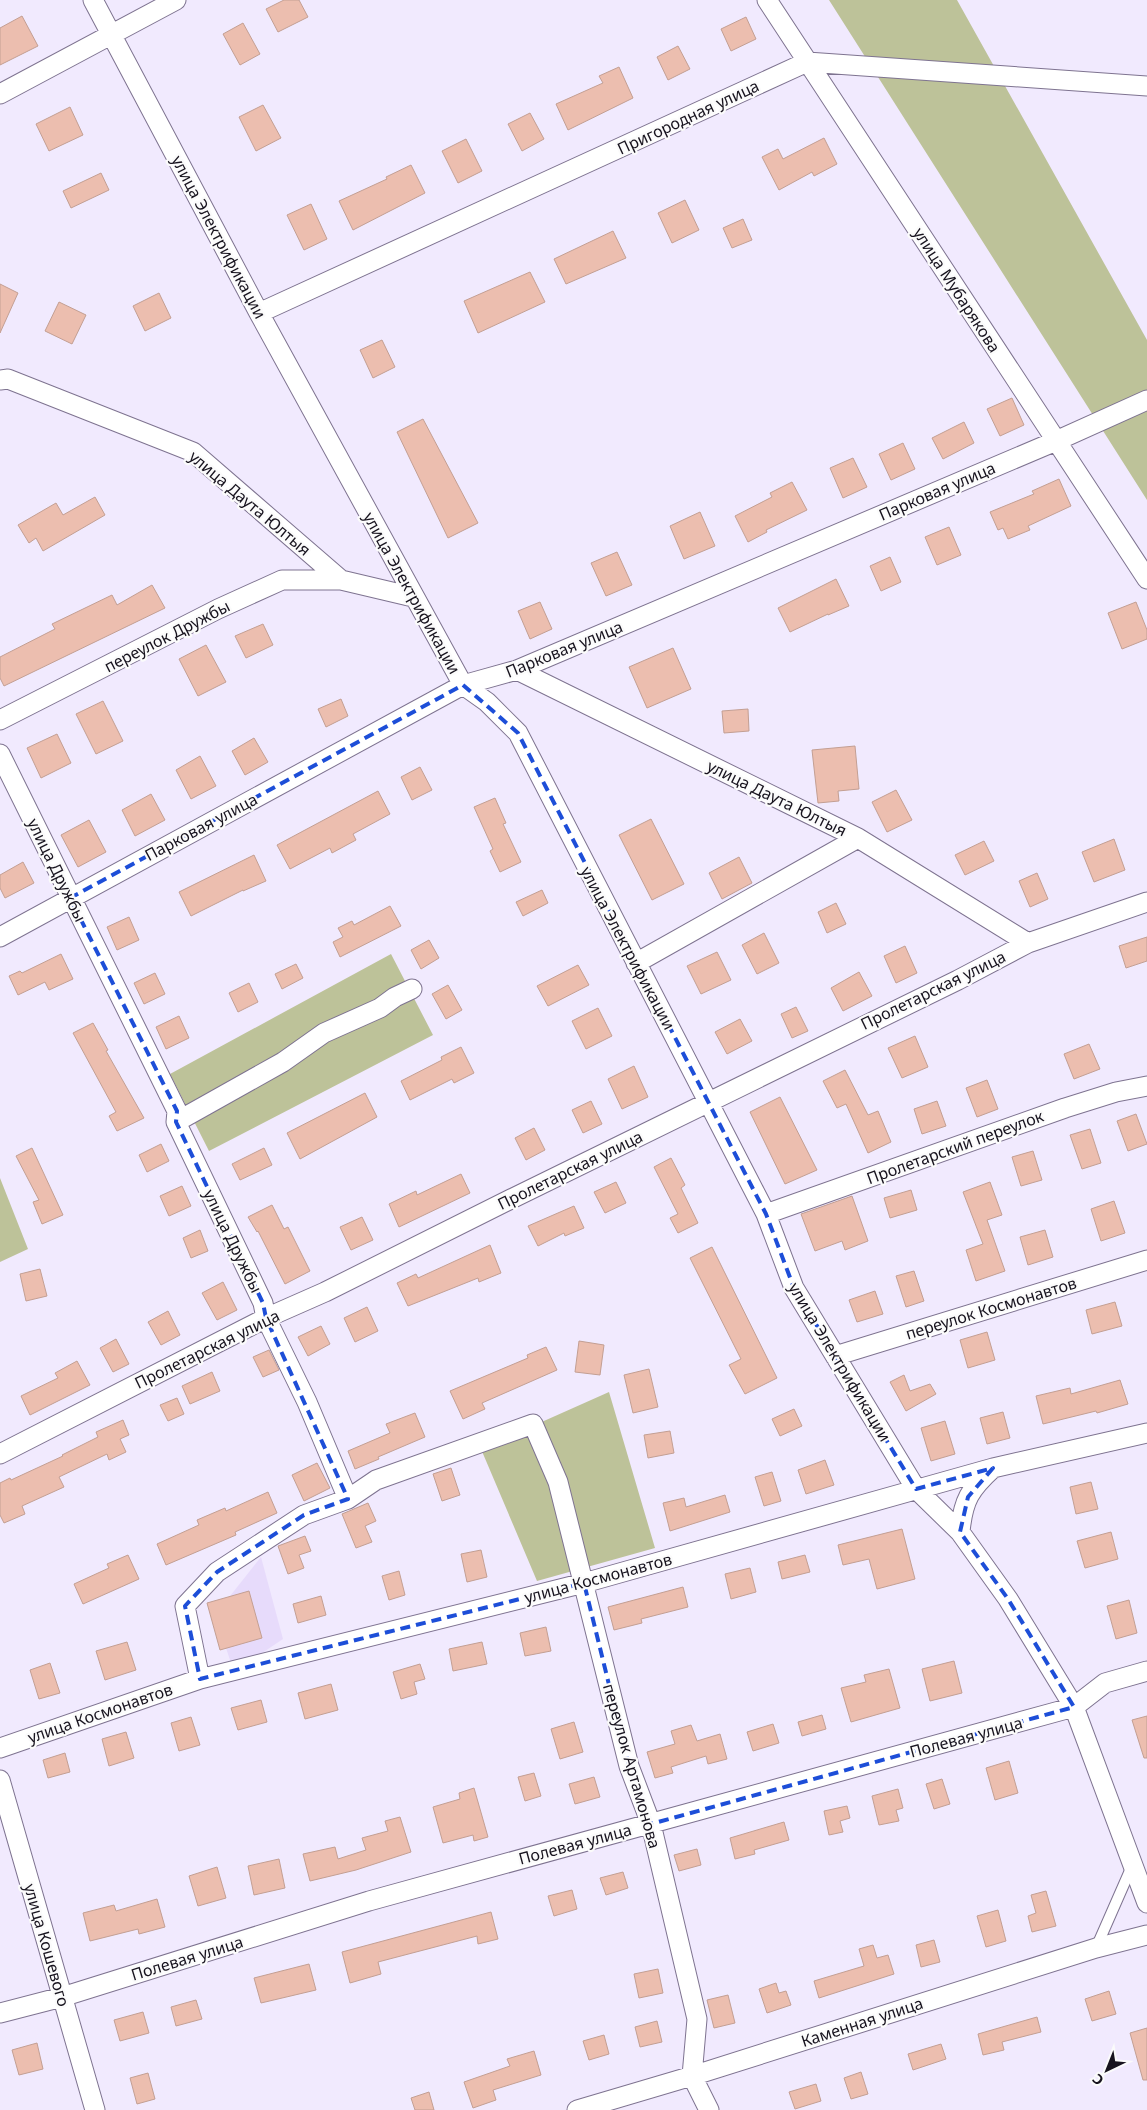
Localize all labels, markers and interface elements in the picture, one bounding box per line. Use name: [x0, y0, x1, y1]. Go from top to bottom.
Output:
street label: Пригородная улица: [614, 74, 762, 160]
street label: улица Электрификации: [167, 151, 271, 323]
street label: улица Мубарякова: [908, 223, 1006, 357]
street label: улица Даута Юлтыя: [184, 446, 316, 560]
street label: Парковая улица: [875, 457, 999, 525]
street label: улица Электрификации: [358, 508, 466, 678]
street label: переулок Дружбы: [100, 595, 234, 677]
street label: Парковая улица: [502, 615, 626, 683]
street label: улица Даута Юлтыя: [704, 755, 850, 841]
street label: Парковая улица: [141, 788, 261, 866]
street label: улица Дружбы: [22, 815, 92, 925]
street label: улица Электрификации: [576, 862, 680, 1034]
street label: Пролетарская улица: [857, 945, 1009, 1035]
street label: Пролетарский переулок: [863, 1105, 1047, 1189]
street label: Пролетарская улица: [494, 1125, 646, 1215]
street label: улица Дружбы: [198, 1186, 268, 1296]
street label: переулок Космонавтов: [903, 1271, 1079, 1345]
street label: улица Электрификации: [784, 1278, 896, 1446]
street label: Пролетарская улица: [131, 1304, 283, 1394]
street label: улица Космонавтов: [522, 1548, 674, 1608]
street label: улица Космонавтов: [25, 1678, 175, 1748]
street label: переулок Артамонова: [598, 1681, 666, 1851]
street label: Полевая улица: [907, 1711, 1025, 1763]
street label: Полевая улица: [516, 1818, 634, 1870]
street label: улица Кошевого: [19, 1881, 75, 2009]
street label: Полевая улица: [128, 1931, 246, 1985]
street label: Каменная улица: [798, 1992, 926, 2052]
north arrow: [1082, 2045, 1132, 2095]
text: С: [1088, 2070, 1108, 2090]

